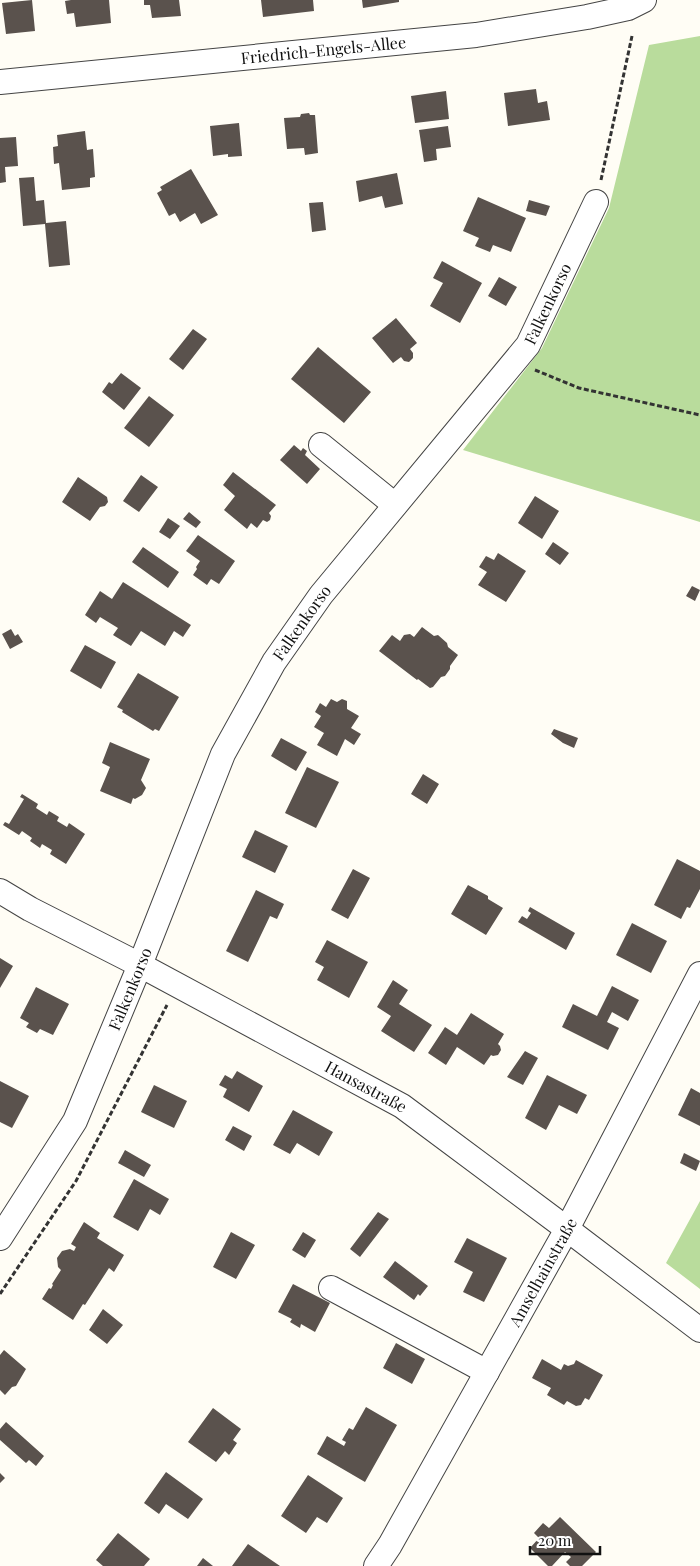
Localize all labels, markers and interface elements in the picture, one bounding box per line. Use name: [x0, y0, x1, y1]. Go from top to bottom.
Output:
street label: Friedrich-Engels-Allee: [240, 31, 407, 68]
street label: Falkenkorso: [519, 259, 576, 348]
street label: Falkenkorso: [267, 580, 335, 664]
street label: Falkenkorso: [103, 944, 156, 1033]
street label: Hansastraße: [322, 1056, 412, 1116]
street label: Amselhainstraße: [503, 1214, 581, 1331]
scale bar: [530, 1524, 600, 1556]
text: 20 m: [538, 1530, 572, 1550]

